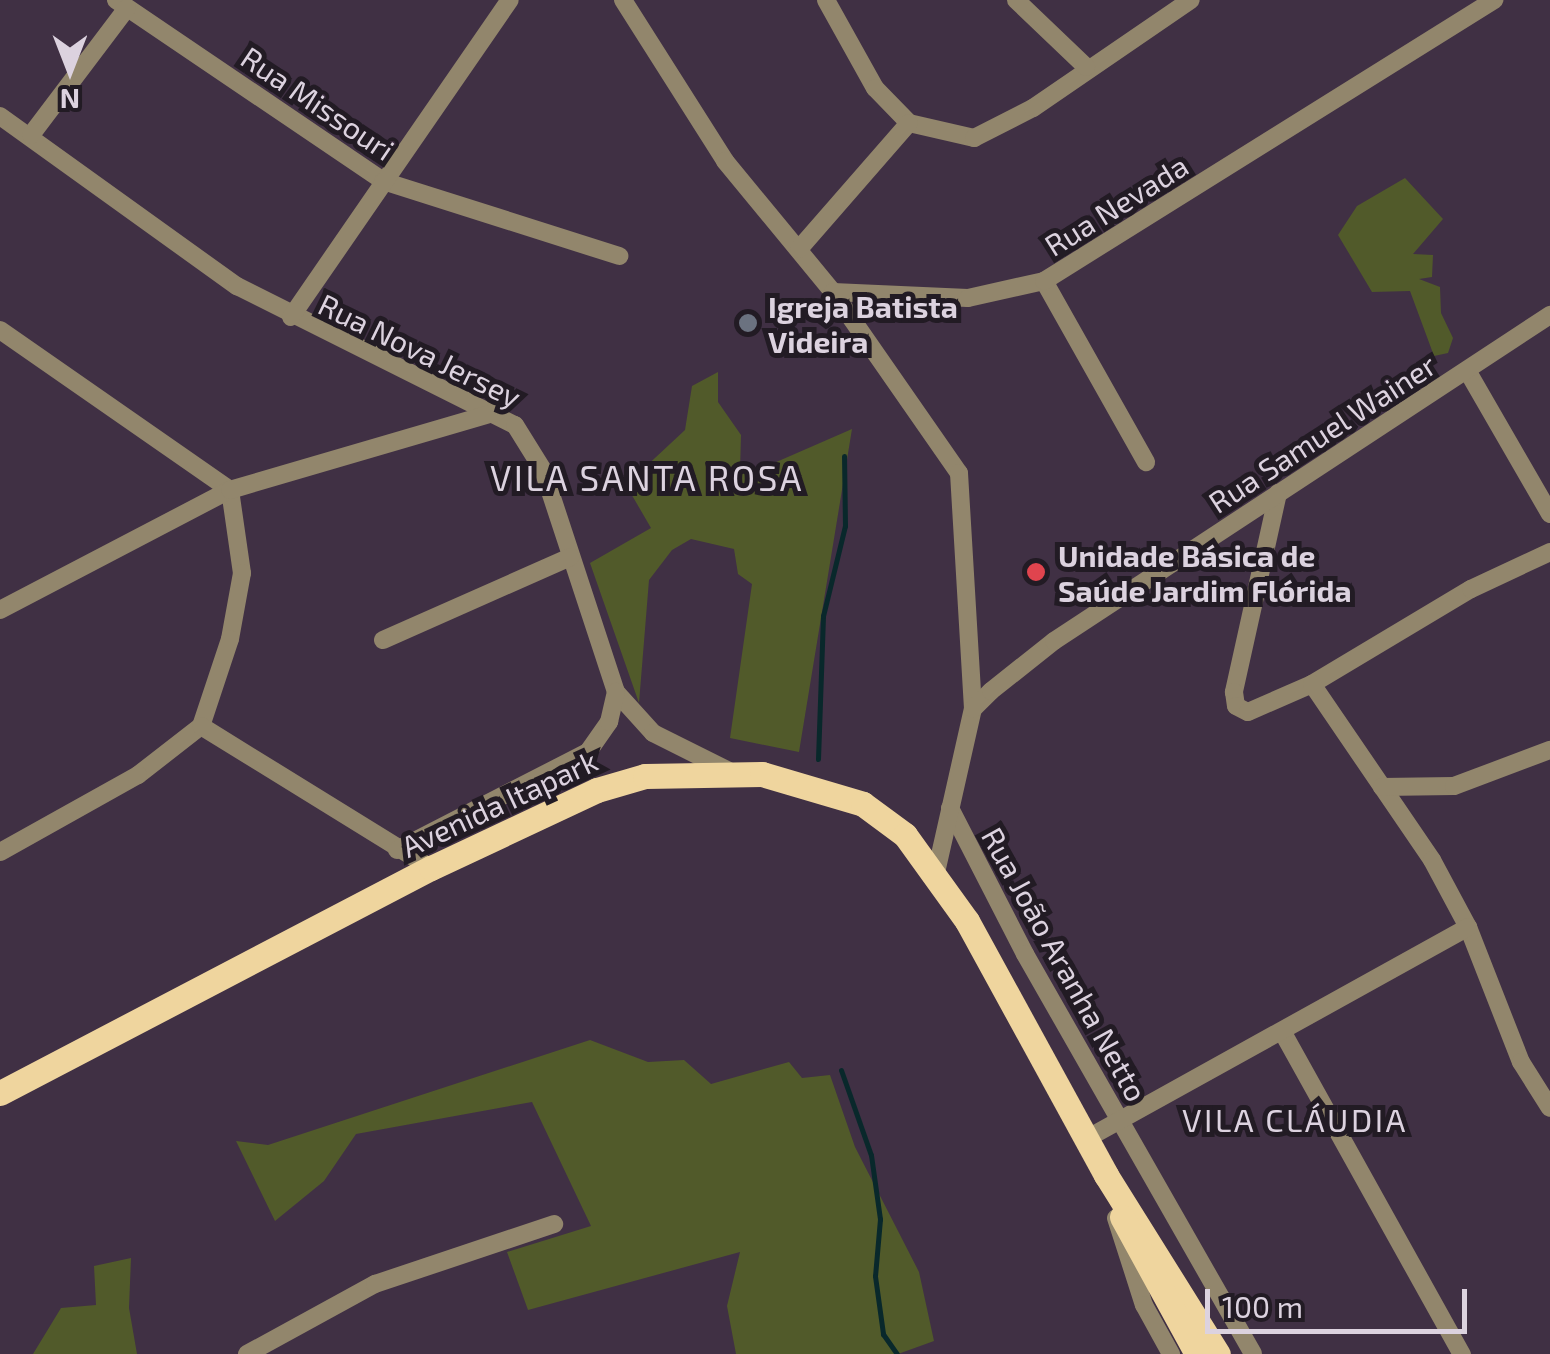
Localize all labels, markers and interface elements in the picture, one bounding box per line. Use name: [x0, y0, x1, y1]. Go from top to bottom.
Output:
north arrow: [20, 20, 120, 120]
street label: Rua Missouri: [235, 39, 401, 167]
text: N: [60, 83, 80, 117]
street label: Rua Nevada: [1038, 147, 1194, 263]
street label: Rua Nova Jersey: [313, 285, 527, 415]
place label: Igreja Batista Videira: [768, 288, 958, 358]
marker: Igreja Batista Videira: [737, 312, 759, 334]
street label: Rua Samuel Wainer: [1201, 346, 1443, 520]
district label: VILA SANTA ROSA: [489, 456, 805, 498]
place label: Unidade Básica de Saúde Jardim Flórida: [1058, 537, 1352, 608]
marker: Unidade Básica de Saúde Jardim Flórida: [1023, 559, 1049, 585]
street label: Avenida Itapark: [395, 742, 603, 864]
street label: Rua João Aranha Netto: [974, 820, 1156, 1108]
district label: VILA CLÁUDIA: [1182, 1100, 1408, 1138]
scale bar: [1210, 1269, 1472, 1331]
text: 100 m: [1222, 1288, 1303, 1324]

